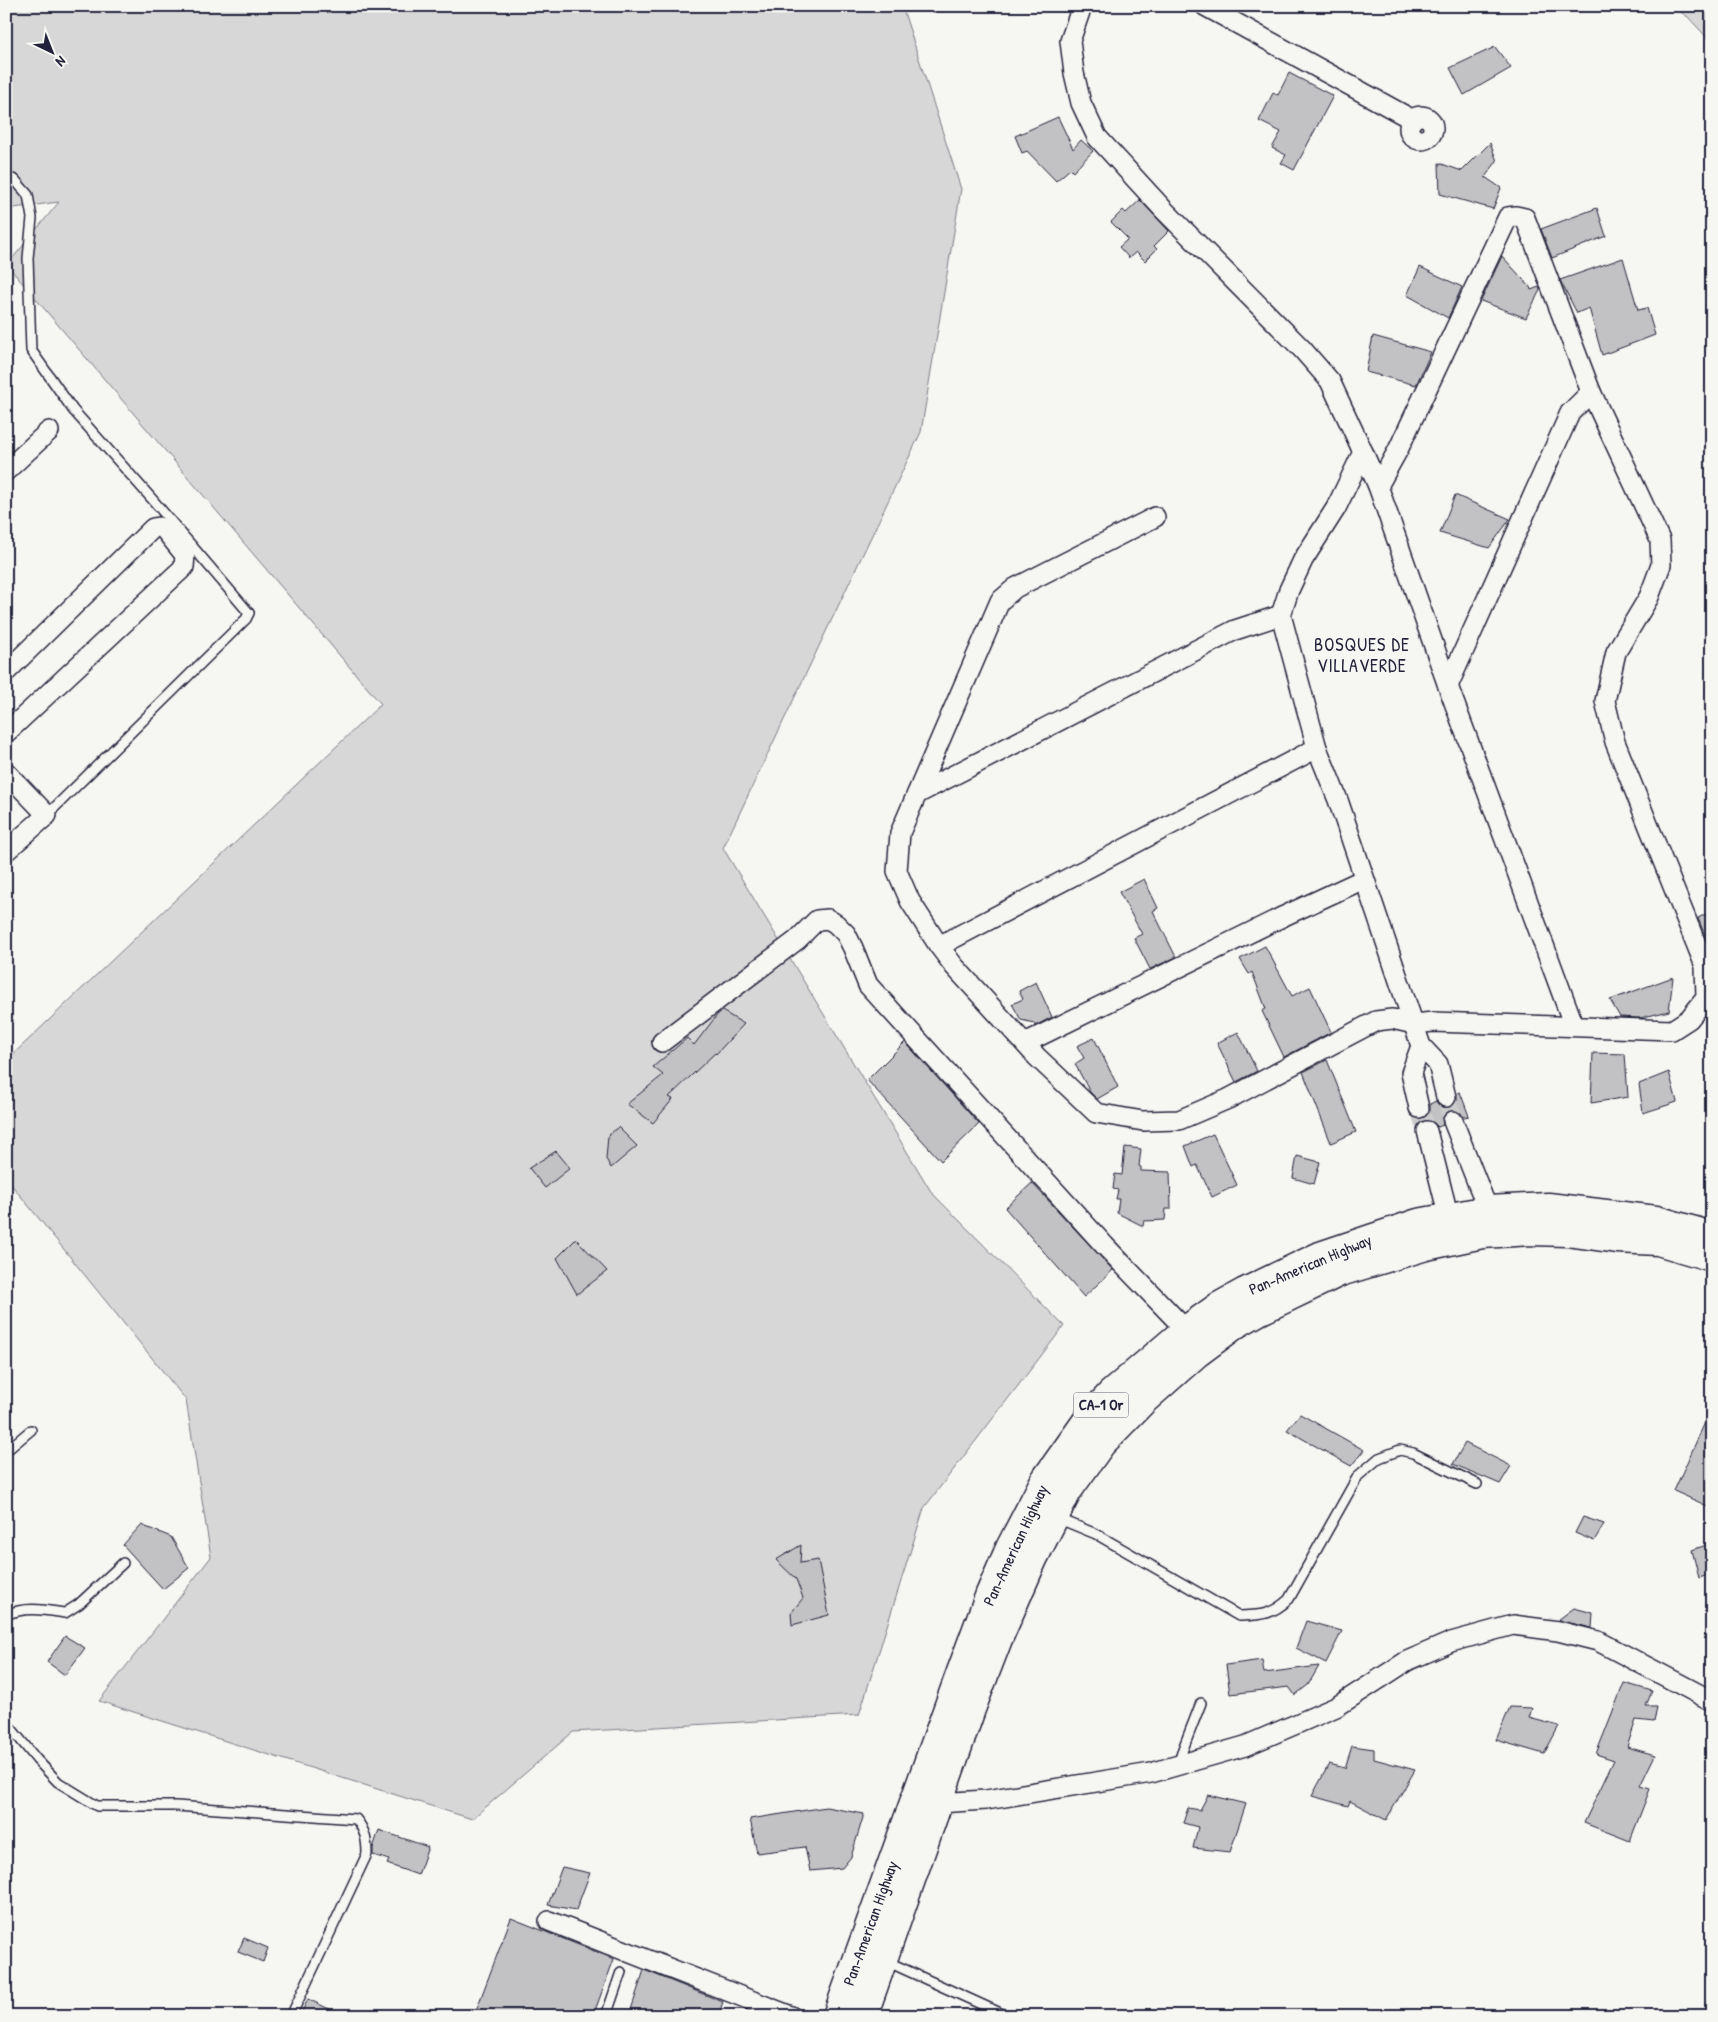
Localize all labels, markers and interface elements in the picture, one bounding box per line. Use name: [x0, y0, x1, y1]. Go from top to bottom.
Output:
north arrow: [28, 28, 78, 78]
text: N: [52, 52, 70, 72]
district label: BOSQUES DE VILLAVERDE: [1314, 632, 1410, 678]
street label: Pan-American Highway: [1245, 1228, 1375, 1300]
road number: CA-1 Or: [1074, 1392, 1128, 1418]
street label: Pan-American Highway: [977, 1481, 1053, 1609]
street label: Pan-American Highway: [837, 1857, 903, 1988]

